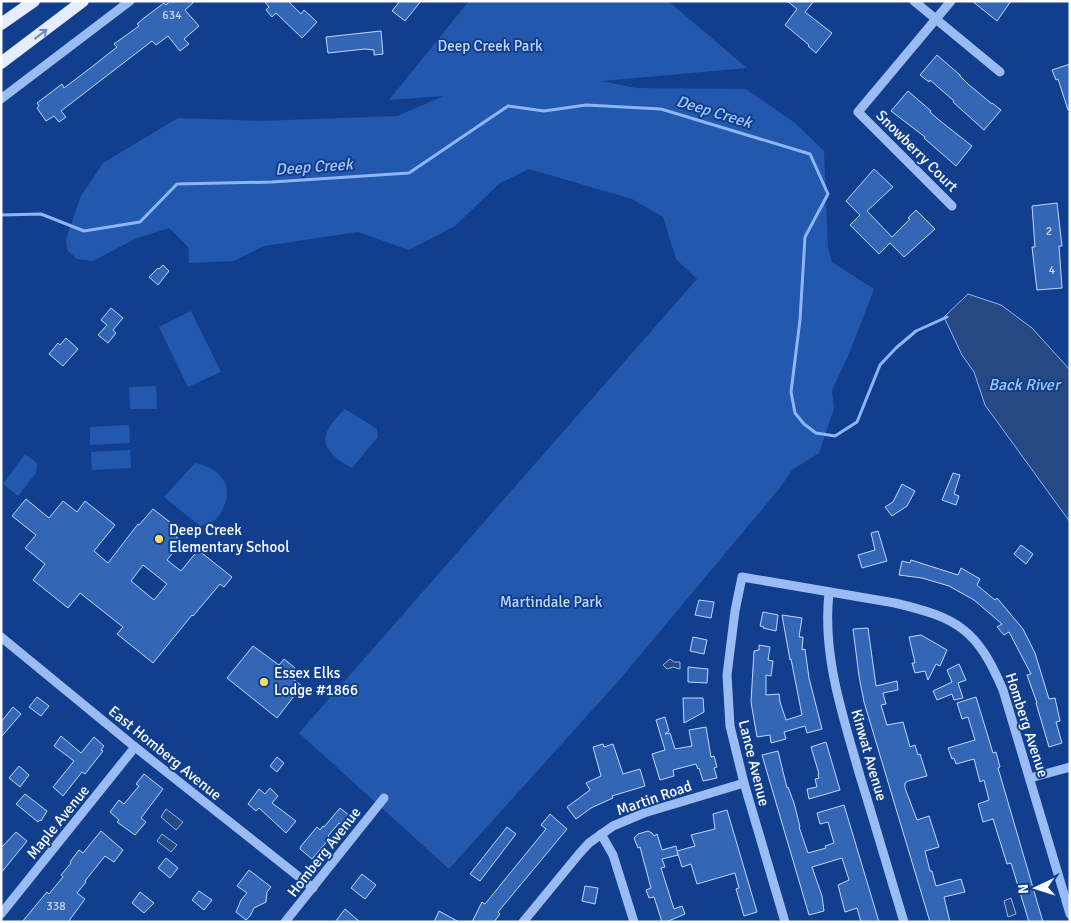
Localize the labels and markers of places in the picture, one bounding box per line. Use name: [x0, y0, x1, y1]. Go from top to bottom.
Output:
place label: Deep Creek Elementary School: [169, 521, 290, 556]
marker: Deep Creek Elementary School: [153, 533, 165, 545]
place label: Essex Elks Lodge #1866: [274, 664, 358, 699]
marker: Essex Elks Lodge #1866: [258, 676, 270, 688]

